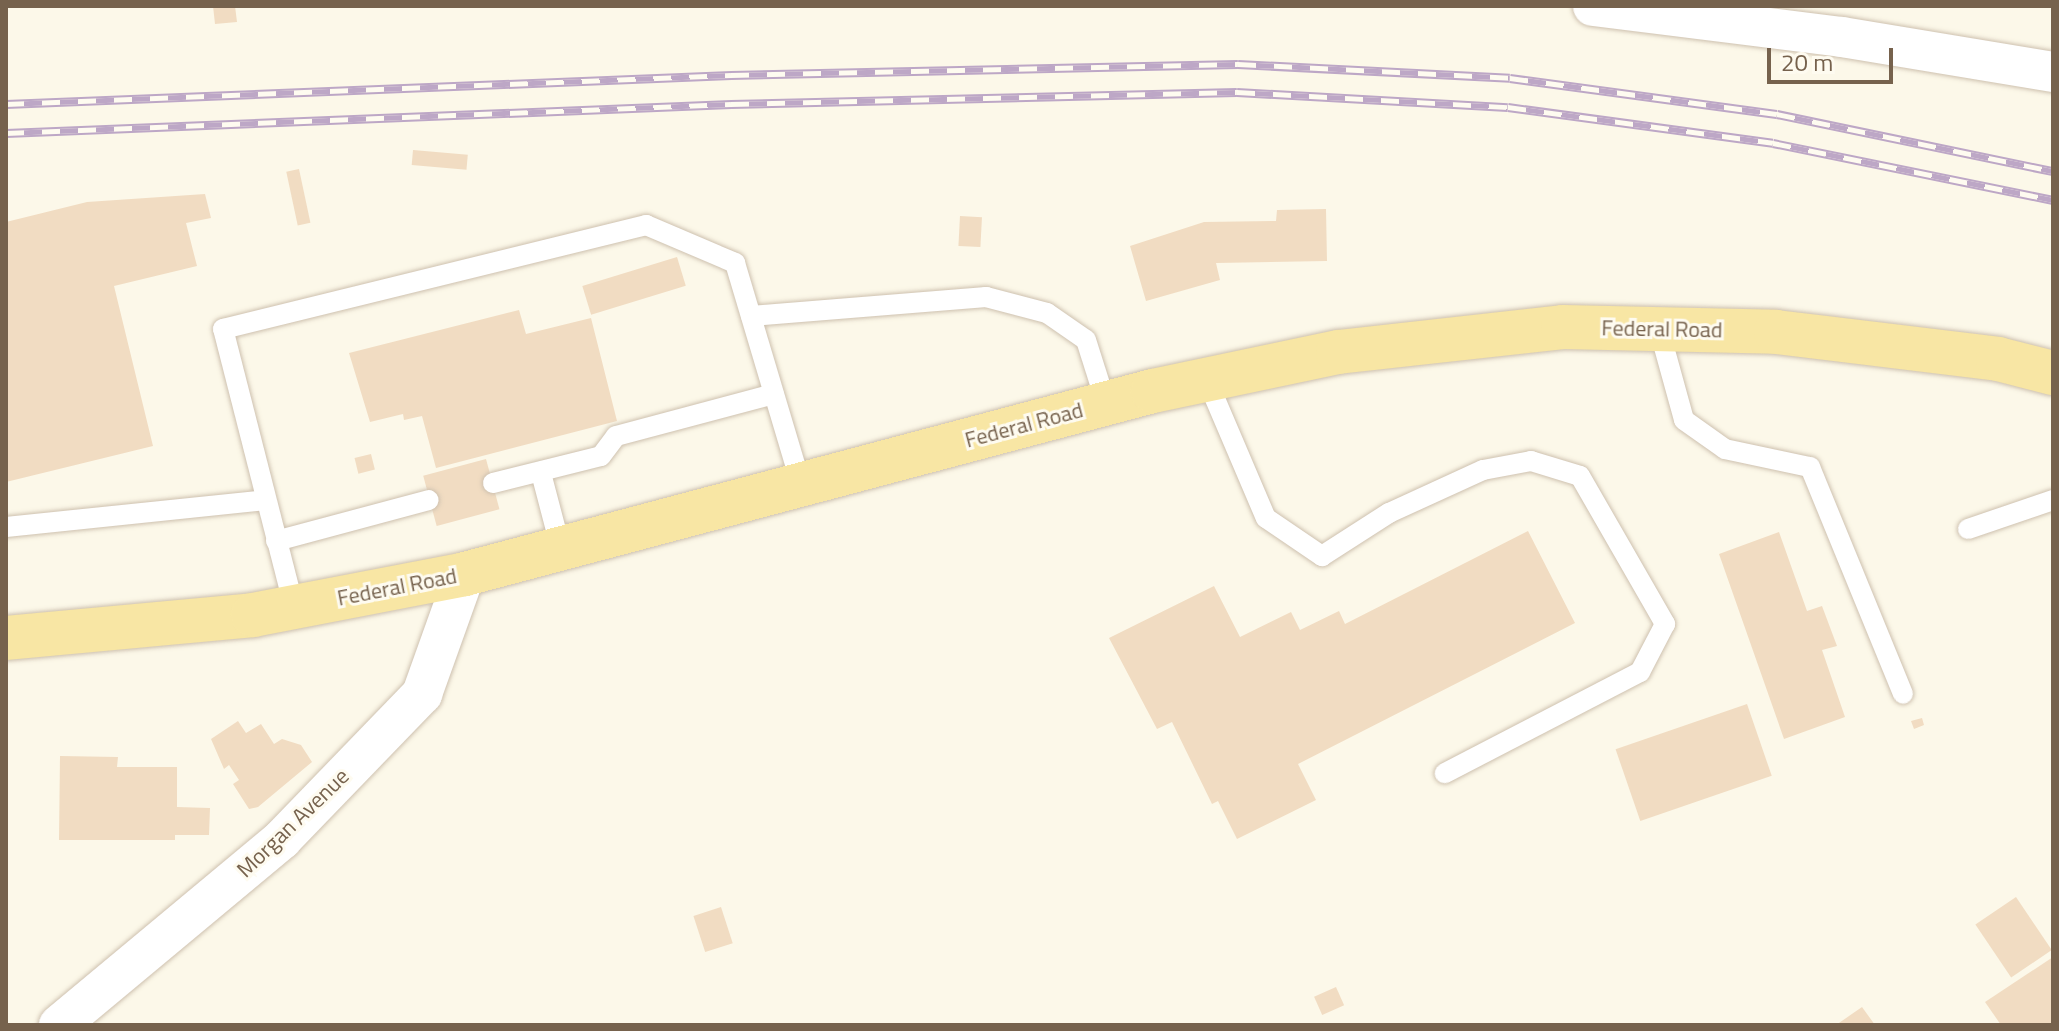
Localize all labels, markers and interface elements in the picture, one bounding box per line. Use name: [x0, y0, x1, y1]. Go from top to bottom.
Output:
scale bar: [1771, 32, 1897, 82]
text: 20 m: [1781, 44, 1833, 80]
street label: Federal Road: [1601, 315, 1723, 343]
street label: Federal Road: [962, 397, 1086, 453]
street label: Federal Road: [335, 562, 459, 612]
street label: Morgan Avenue: [232, 763, 354, 883]

